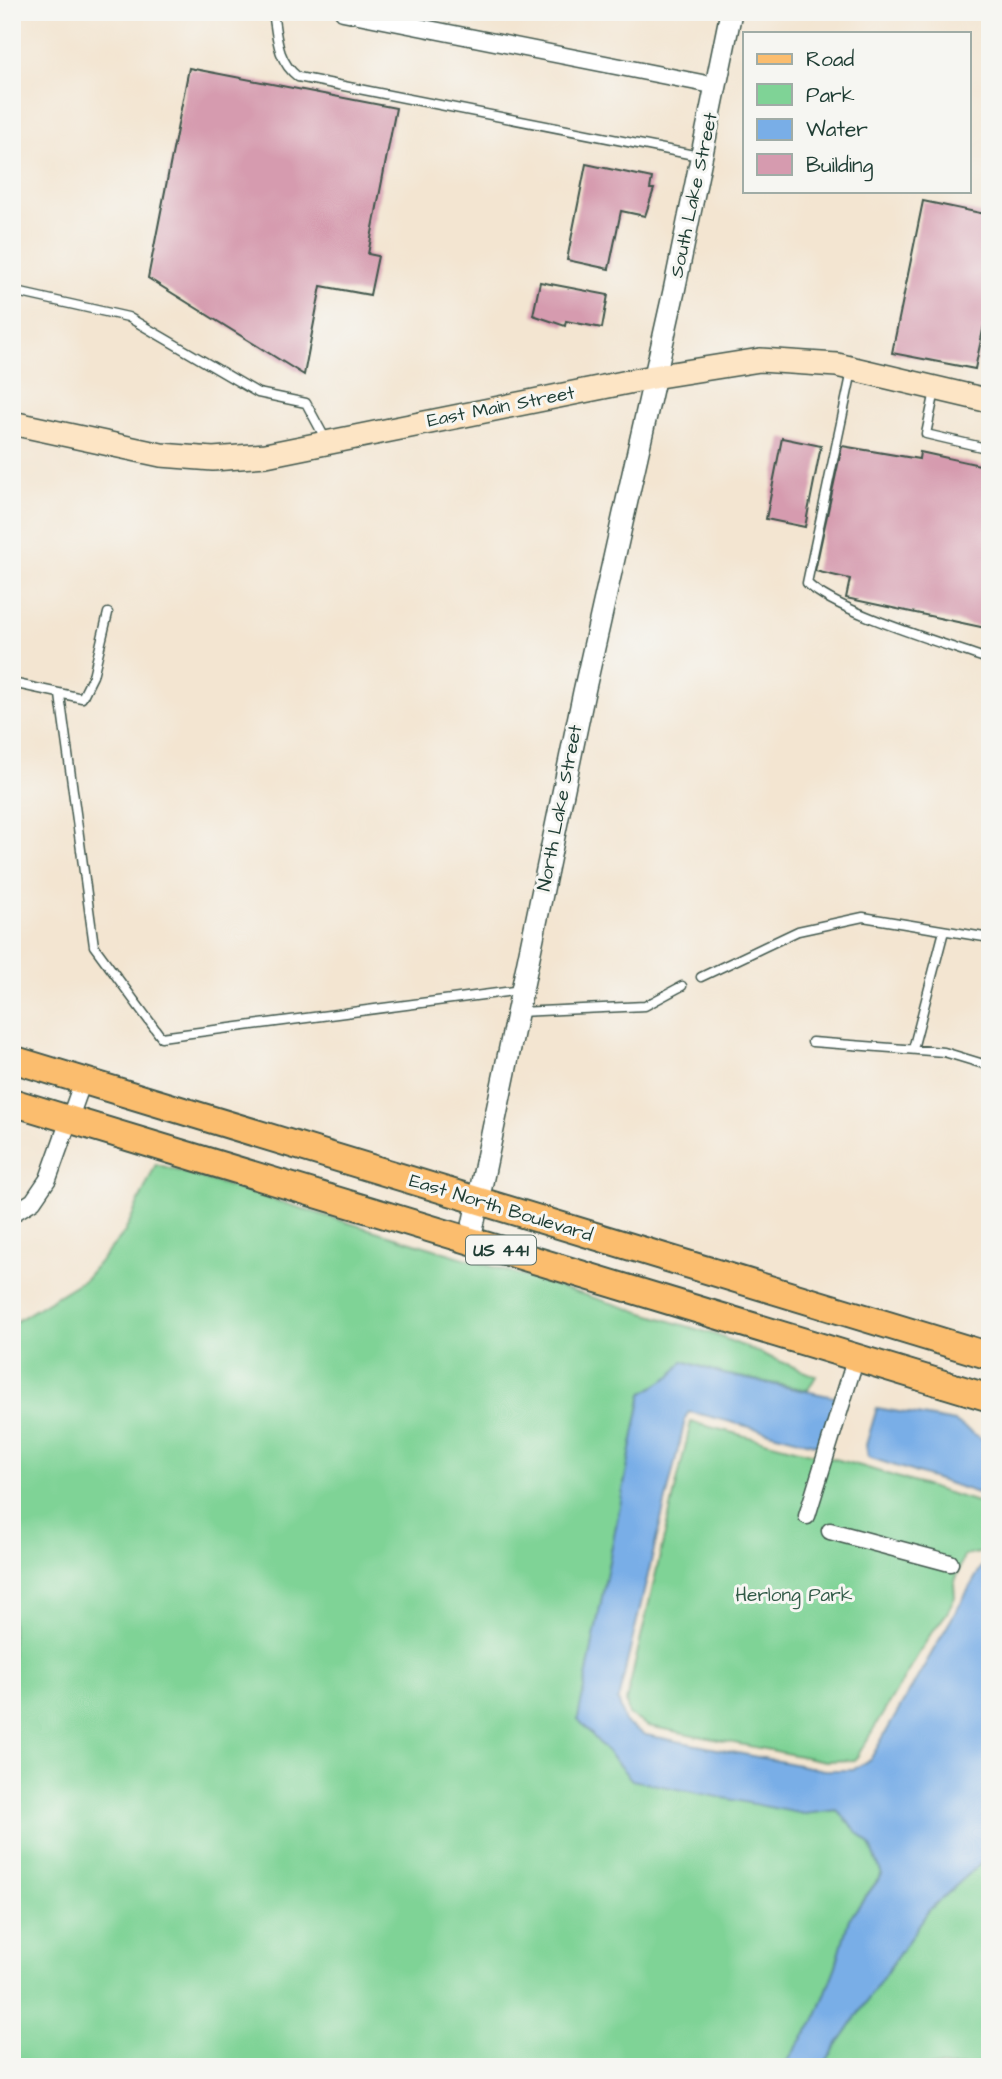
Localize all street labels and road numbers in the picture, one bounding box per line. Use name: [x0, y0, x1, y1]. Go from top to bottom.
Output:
street label: South Lake Street: [663, 110, 725, 280]
street label: East Main Street: [425, 379, 577, 435]
street label: North Lake Street: [531, 722, 589, 893]
street label: East North Boulevard: [406, 1167, 596, 1249]
road number: US 441: [466, 1236, 536, 1265]

